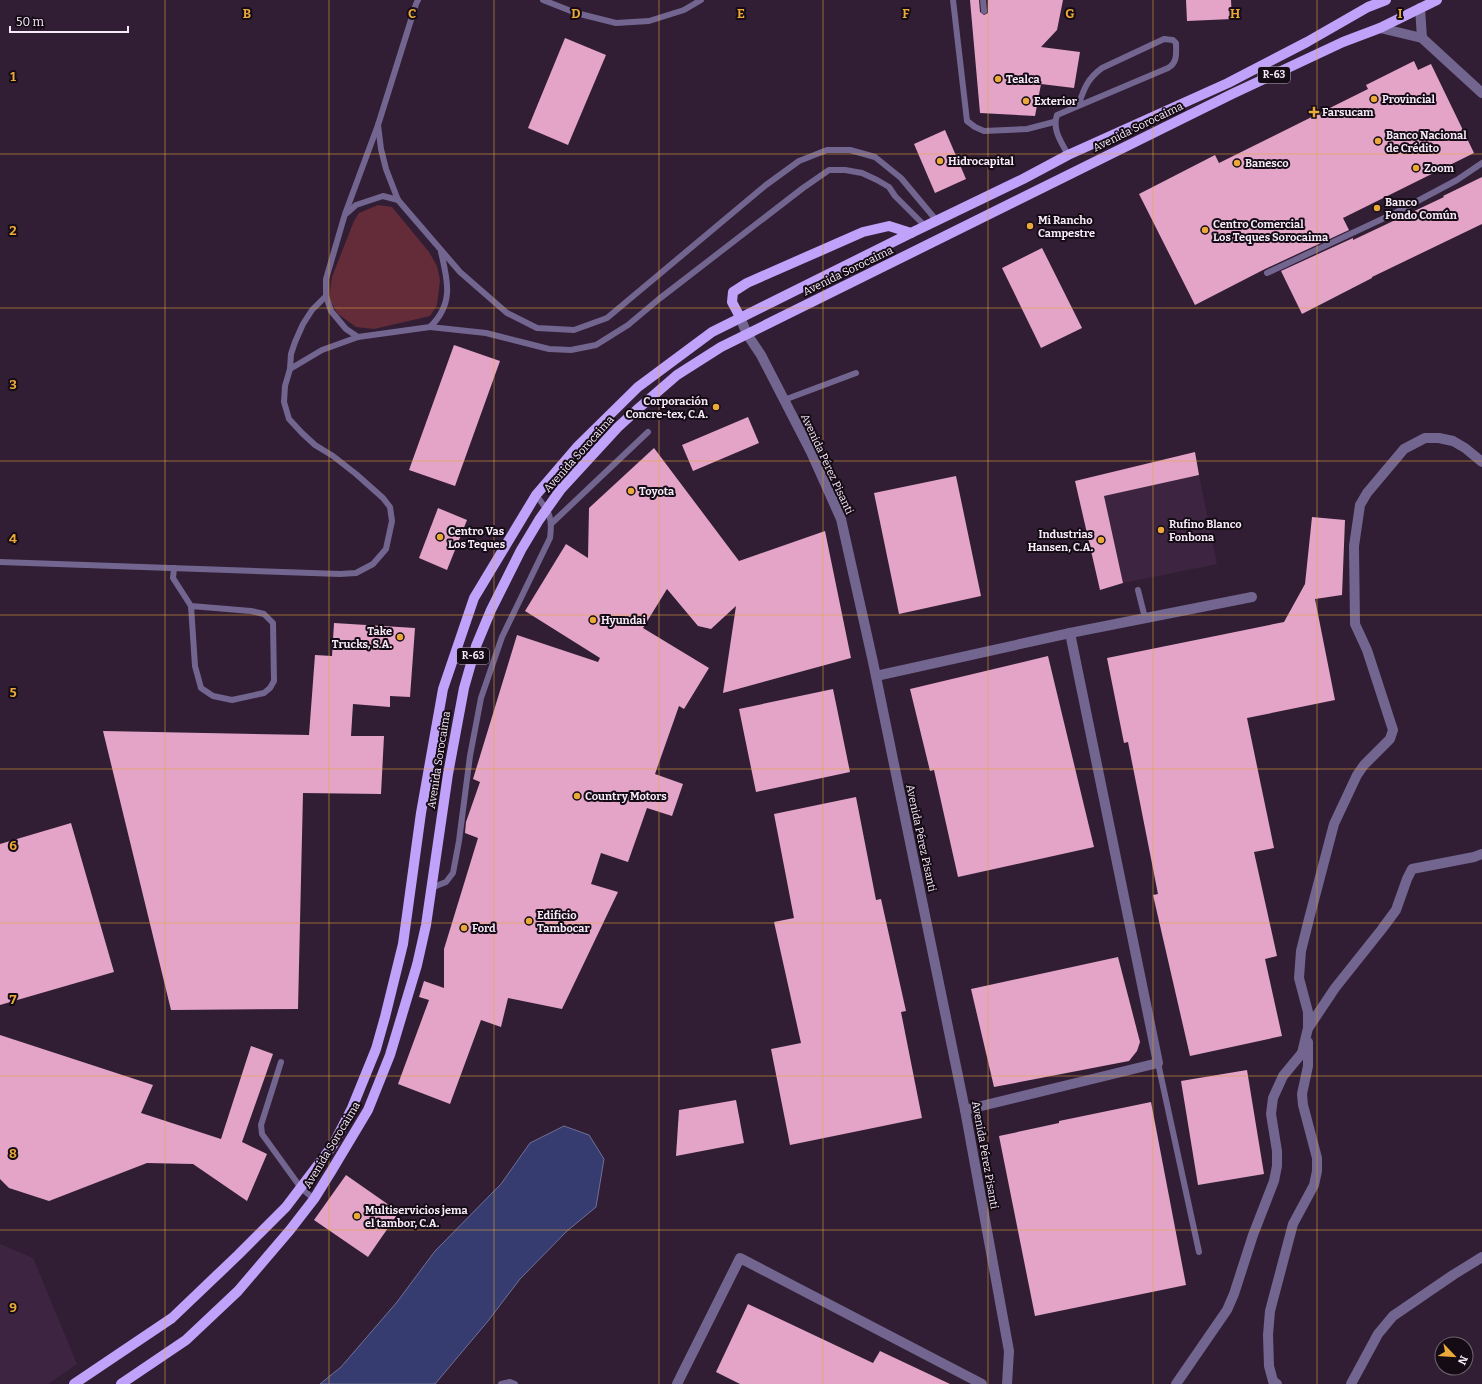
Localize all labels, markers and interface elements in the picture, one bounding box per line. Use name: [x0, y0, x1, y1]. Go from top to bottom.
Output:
text: B: [243, 6, 251, 21]
text: C: [408, 6, 416, 21]
text: D: [571, 6, 581, 21]
text: E: [737, 6, 745, 21]
text: F: [902, 6, 910, 21]
text: G: [1065, 6, 1075, 21]
text: H: [1230, 6, 1240, 21]
text: I: [1398, 6, 1403, 21]
scale bar: [10, 8, 128, 34]
text: 50 m: [16, 15, 45, 29]
road number: R-63: [1258, 67, 1290, 83]
text: 1: [10, 69, 16, 84]
place label: Tealca: [1006, 73, 1040, 86]
marker: Tealca: [993, 74, 1003, 84]
place label: Provincial: [1382, 93, 1436, 106]
marker: Provincial: [1369, 94, 1379, 104]
place label: Exterior: [1034, 95, 1078, 108]
marker: Exterior: [1021, 96, 1031, 106]
street label: Avenida Sorocaima: [1091, 100, 1185, 154]
place label: Farsucam: [1322, 106, 1374, 119]
marker: Farsucam: [1309, 107, 1319, 117]
place label: Banco Nacional de Crédito: [1386, 129, 1467, 155]
marker: Banco Nacional de Crédito: [1373, 136, 1383, 146]
place label: Hidrocapital: [948, 155, 1014, 168]
marker: Hidrocapital: [935, 156, 945, 166]
place label: Banesco: [1245, 157, 1289, 170]
marker: Banesco: [1232, 158, 1242, 168]
place label: Zoom: [1424, 162, 1454, 175]
marker: Zoom: [1411, 163, 1421, 173]
place label: Banco Fondo Común: [1385, 196, 1457, 222]
marker: Banco Fondo Común: [1372, 203, 1382, 213]
place label: Mi Rancho Campestre: [1038, 214, 1095, 240]
place label: Centro Comercial Los Teques Sorocaima: [1213, 218, 1329, 244]
marker: Mi Rancho Campestre: [1025, 221, 1035, 231]
text: 2: [9, 223, 17, 238]
marker: Centro Comercial Los Teques Sorocaima: [1200, 225, 1210, 235]
street label: Avenida Sorocaima: [801, 244, 895, 298]
text: 3: [9, 377, 17, 392]
place label: Corporación Concre-tex, C.A.: [625, 395, 708, 421]
marker: Corporación Concre-tex, C.A.: [711, 402, 721, 412]
street label: Avenida Pérez Pisanti: [798, 412, 856, 517]
street label: Avenida Sorocaima: [541, 413, 617, 495]
place label: Toyota: [639, 485, 675, 498]
marker: Toyota: [626, 486, 636, 496]
place label: Rufino Blanco Fonbona: [1169, 518, 1242, 544]
place label: Centro Vas Los Teques: [448, 525, 506, 551]
marker: Rufino Blanco Fonbona: [1156, 525, 1166, 535]
place label: Industrias Hansen, C.A.: [1028, 528, 1094, 554]
text: 4: [9, 531, 17, 546]
marker: Centro Vas Los Teques: [435, 532, 445, 542]
marker: Industrias Hansen, C.A.: [1096, 535, 1106, 545]
place label: Hyundai: [601, 614, 646, 627]
marker: Hyundai: [588, 615, 598, 625]
place label: Take Trucks, S.A.: [332, 625, 392, 651]
marker: Take Trucks, S.A.: [395, 632, 405, 642]
road number: R-63: [457, 648, 489, 664]
text: 5: [9, 685, 17, 700]
street label: Avenida Sorocaima: [425, 710, 453, 810]
street label: Avenida Pérez Pisanti: [903, 783, 939, 894]
place label: Country Motors: [585, 790, 667, 803]
marker: Country Motors: [572, 791, 582, 801]
text: 6: [9, 838, 17, 853]
place label: Edificio Tambocar: [537, 909, 590, 935]
marker: Edificio Tambocar: [524, 916, 534, 926]
place label: Ford: [472, 922, 496, 935]
marker: Ford: [459, 923, 469, 933]
text: 7: [10, 992, 17, 1007]
street label: Avenida Sorocaima: [301, 1099, 363, 1191]
street label: Avenida Pérez Pisanti: [969, 1100, 1001, 1211]
text: 8: [9, 1146, 17, 1161]
place label: Multiservicios jema el tambor, C.A.: [365, 1204, 469, 1230]
marker: Multiservicios jema el tambor, C.A.: [352, 1211, 362, 1221]
text: 9: [9, 1300, 17, 1315]
north arrow: [1434, 1336, 1474, 1376]
text: N: [1455, 1353, 1470, 1367]

